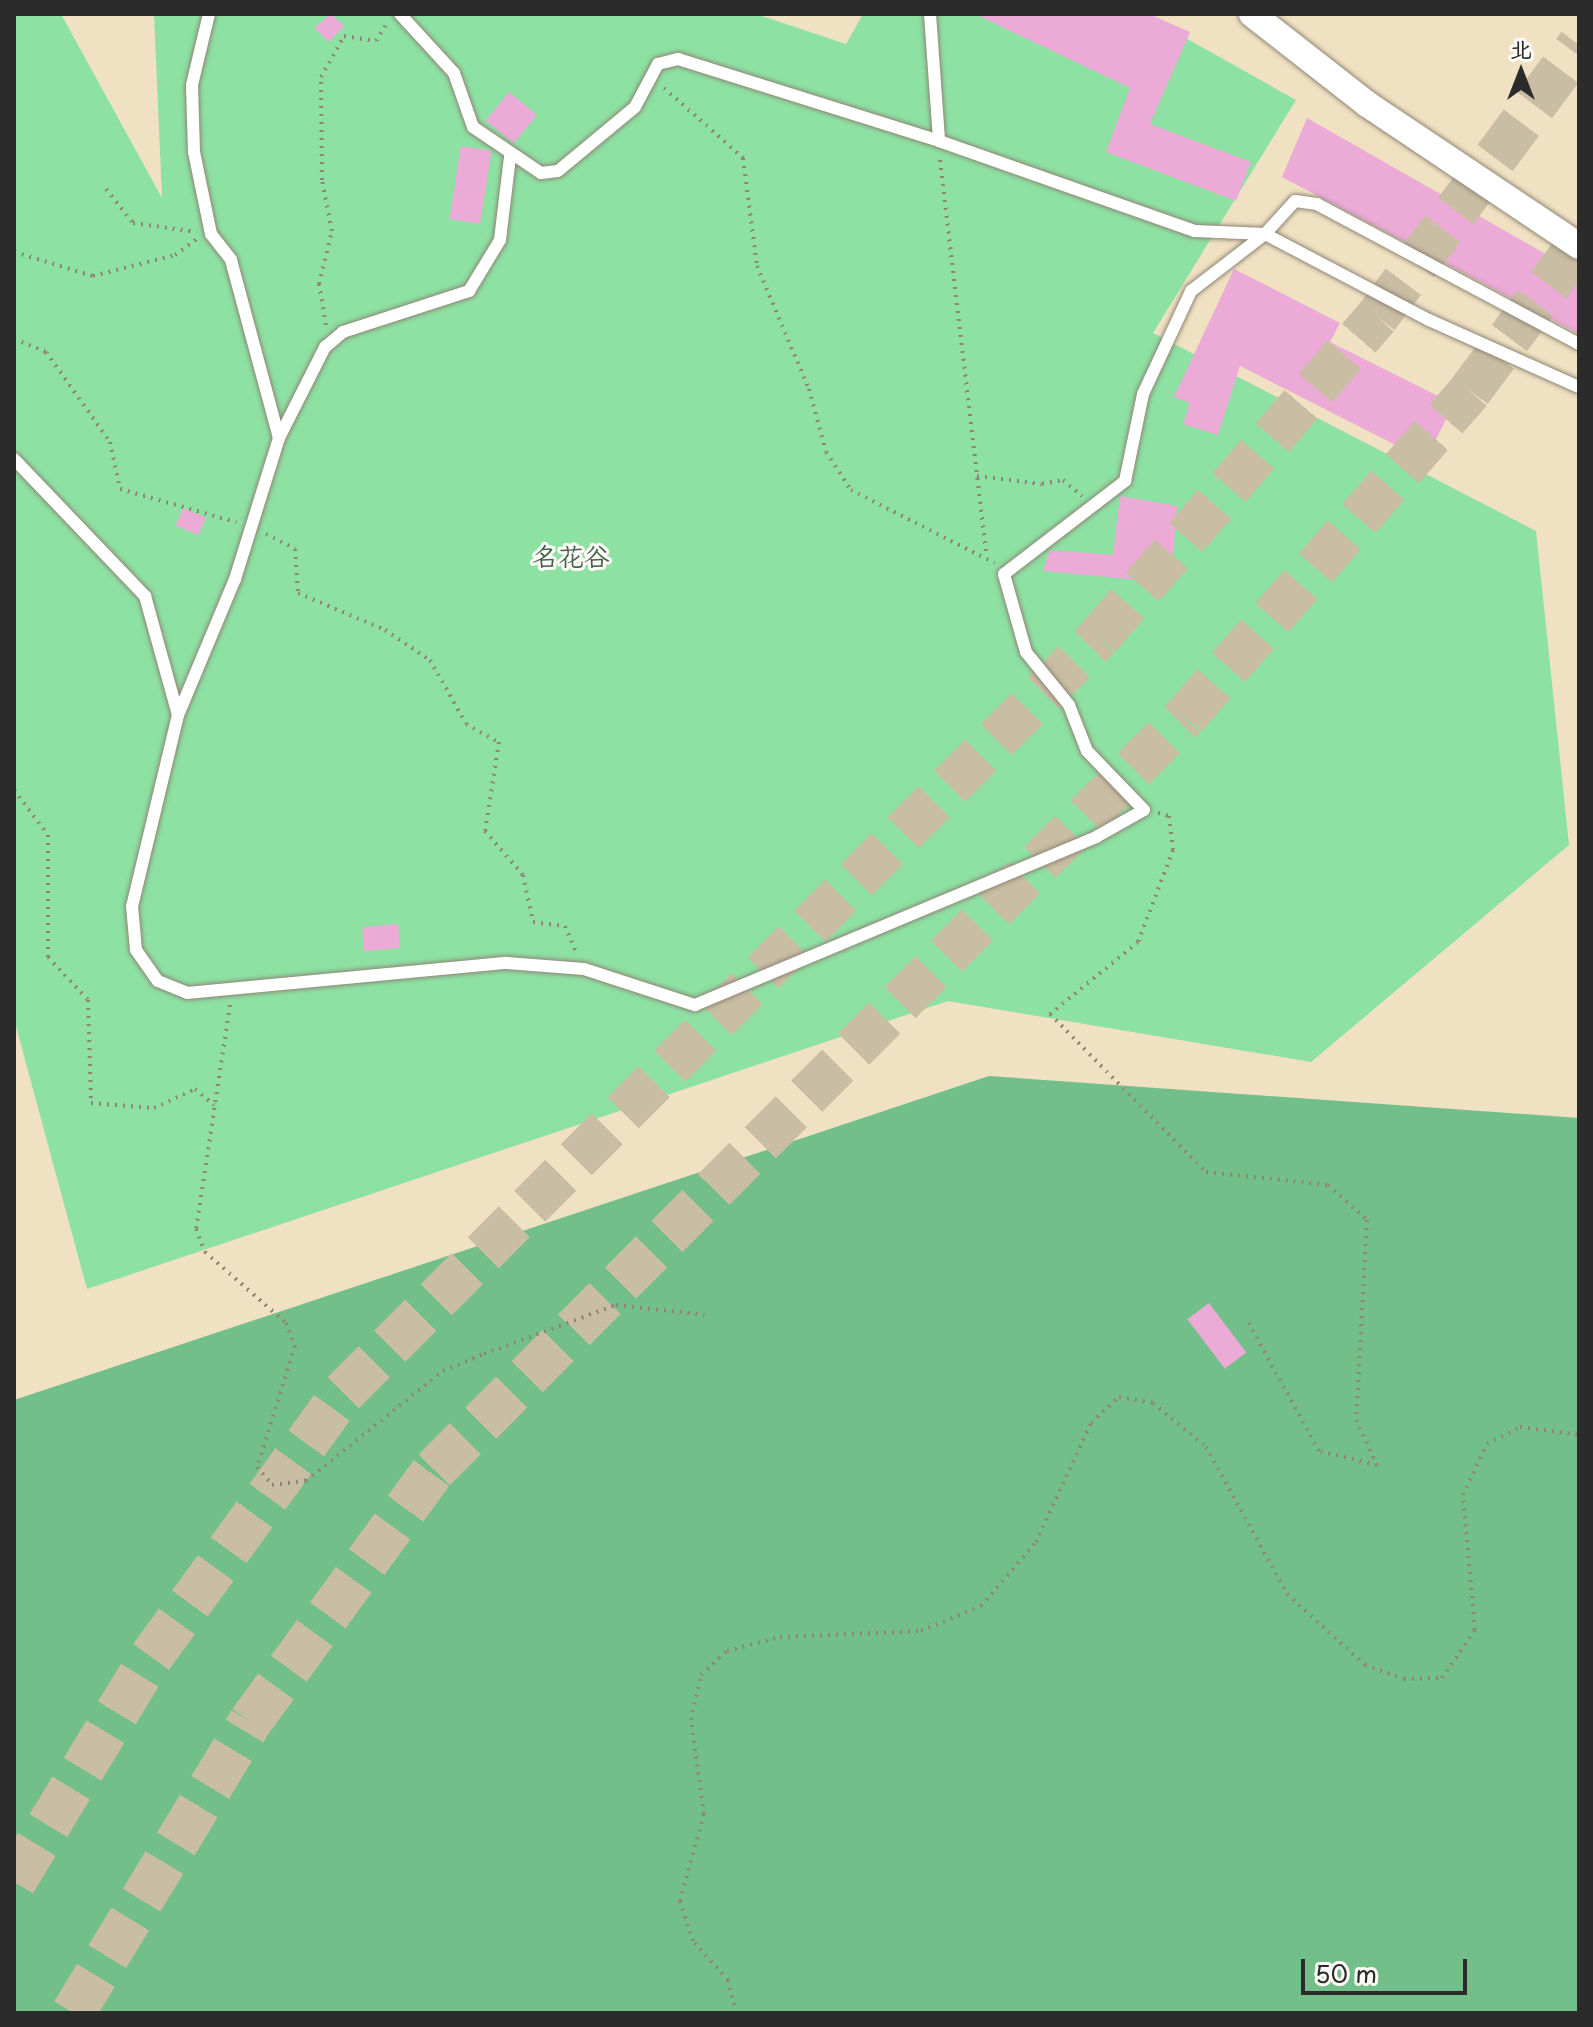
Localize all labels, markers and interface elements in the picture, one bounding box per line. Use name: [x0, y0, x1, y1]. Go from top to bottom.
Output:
text: 北: [1510, 31, 1532, 64]
north arrow: [1481, 32, 1561, 112]
park label: 名花谷: [532, 540, 610, 572]
scale bar: [1305, 1943, 1471, 1993]
text: 50 m: [1315, 1955, 1377, 1991]

